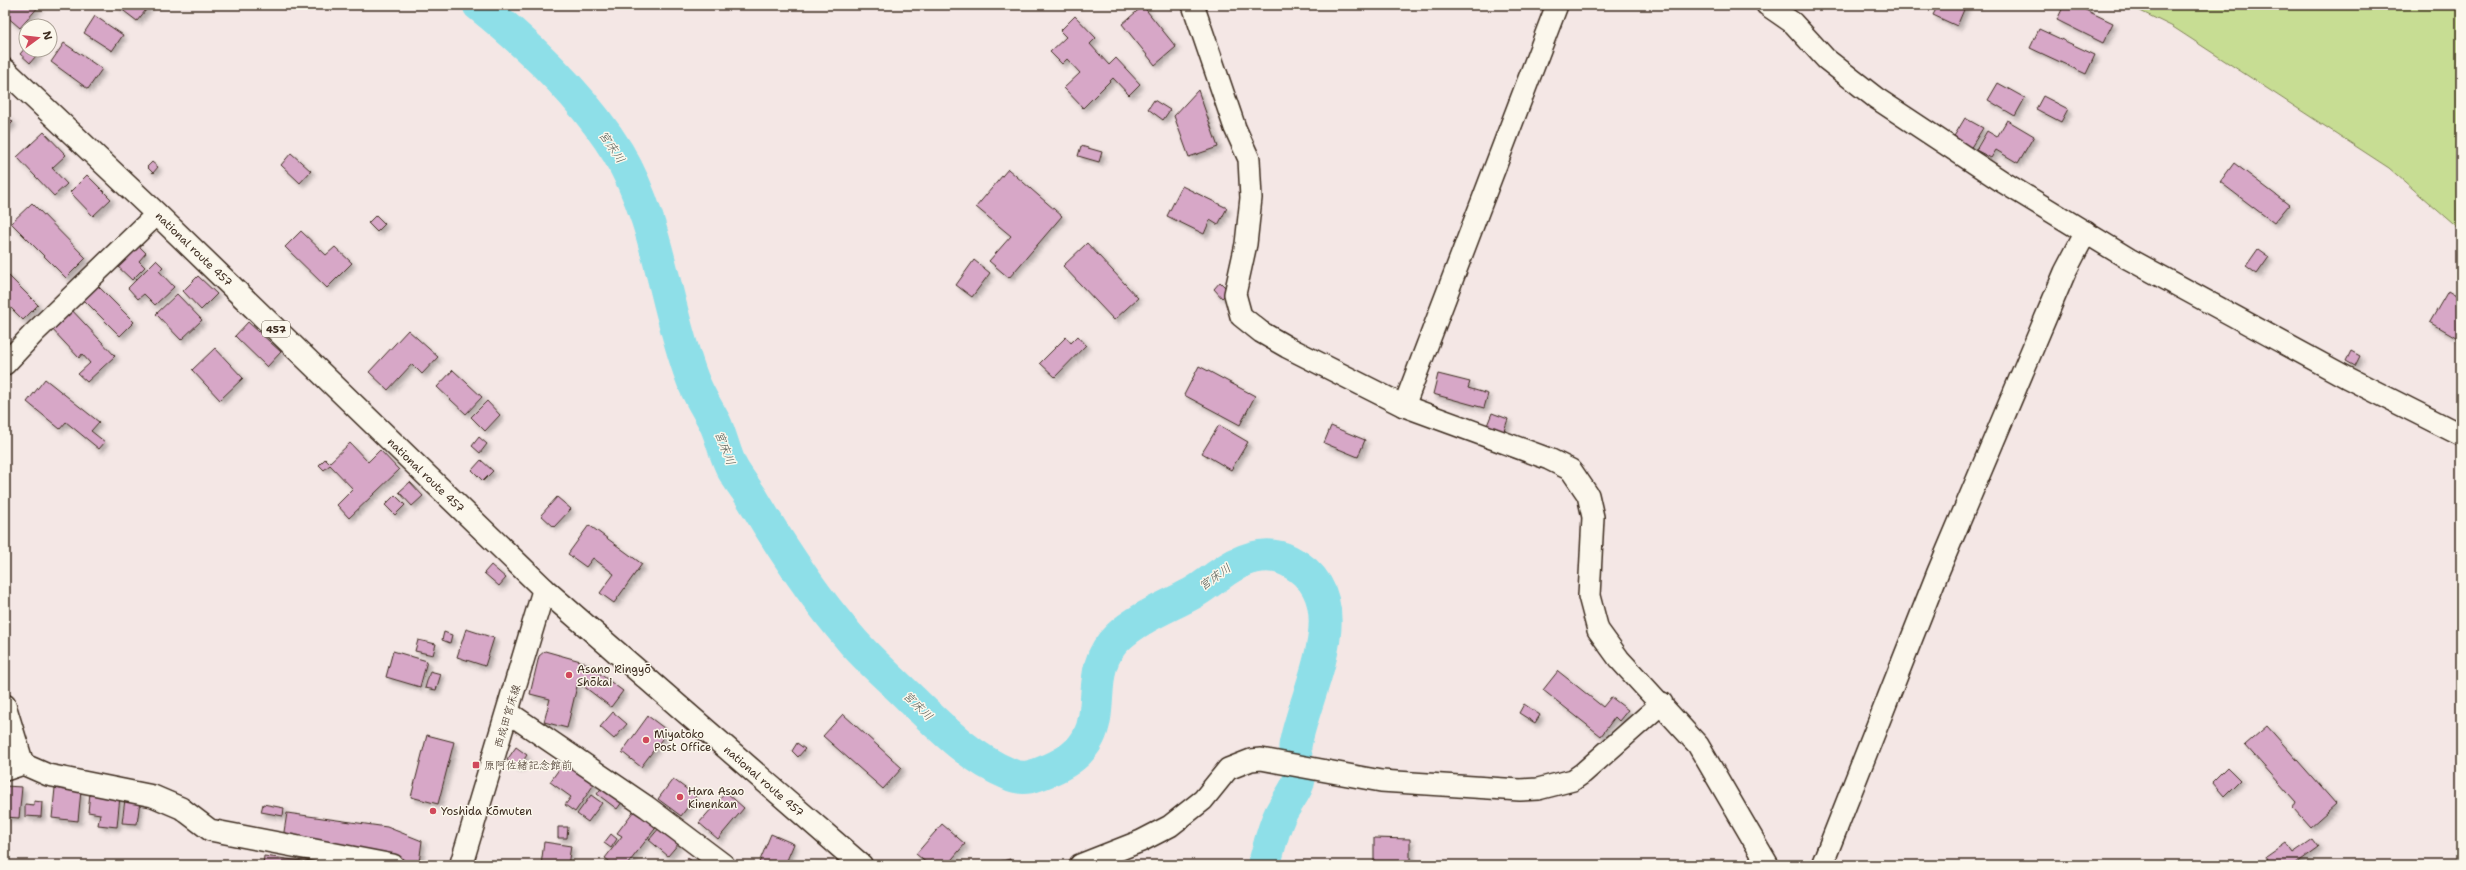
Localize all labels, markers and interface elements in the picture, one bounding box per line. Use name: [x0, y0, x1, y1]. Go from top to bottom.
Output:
north arrow: [18, 18, 58, 58]
text: N: [39, 29, 56, 42]
water label: 宮床川: [595, 128, 629, 166]
street label: national route 457: [152, 209, 236, 290]
road number: 457: [262, 321, 290, 337]
water label: 宮床川: [711, 428, 739, 468]
street label: national route 457: [384, 435, 468, 516]
water label: 宮床川: [1196, 560, 1234, 594]
place label: Asano Ringyō Shōkai: [577, 662, 651, 690]
marker: Asano Ringyō Shōkai: [564, 670, 574, 680]
street label: 西成田宮床線: [491, 682, 524, 750]
water label: 宮床川: [899, 688, 937, 724]
place label: Miyatoko Post Office: [654, 727, 711, 755]
marker: Miyatoko Post Office: [641, 735, 651, 745]
street label: national route 457: [720, 742, 807, 821]
place label: 原阿佐緒記念館前: [484, 758, 572, 773]
marker: 原阿佐緒記念館前: [471, 760, 481, 770]
place label: Hara Asao Kinenkan: [688, 784, 745, 812]
marker: Hara Asao Kinenkan: [675, 792, 685, 802]
place label: Yoshida Kōmuten: [441, 804, 532, 819]
marker: Yoshida Kōmuten: [428, 806, 438, 816]

